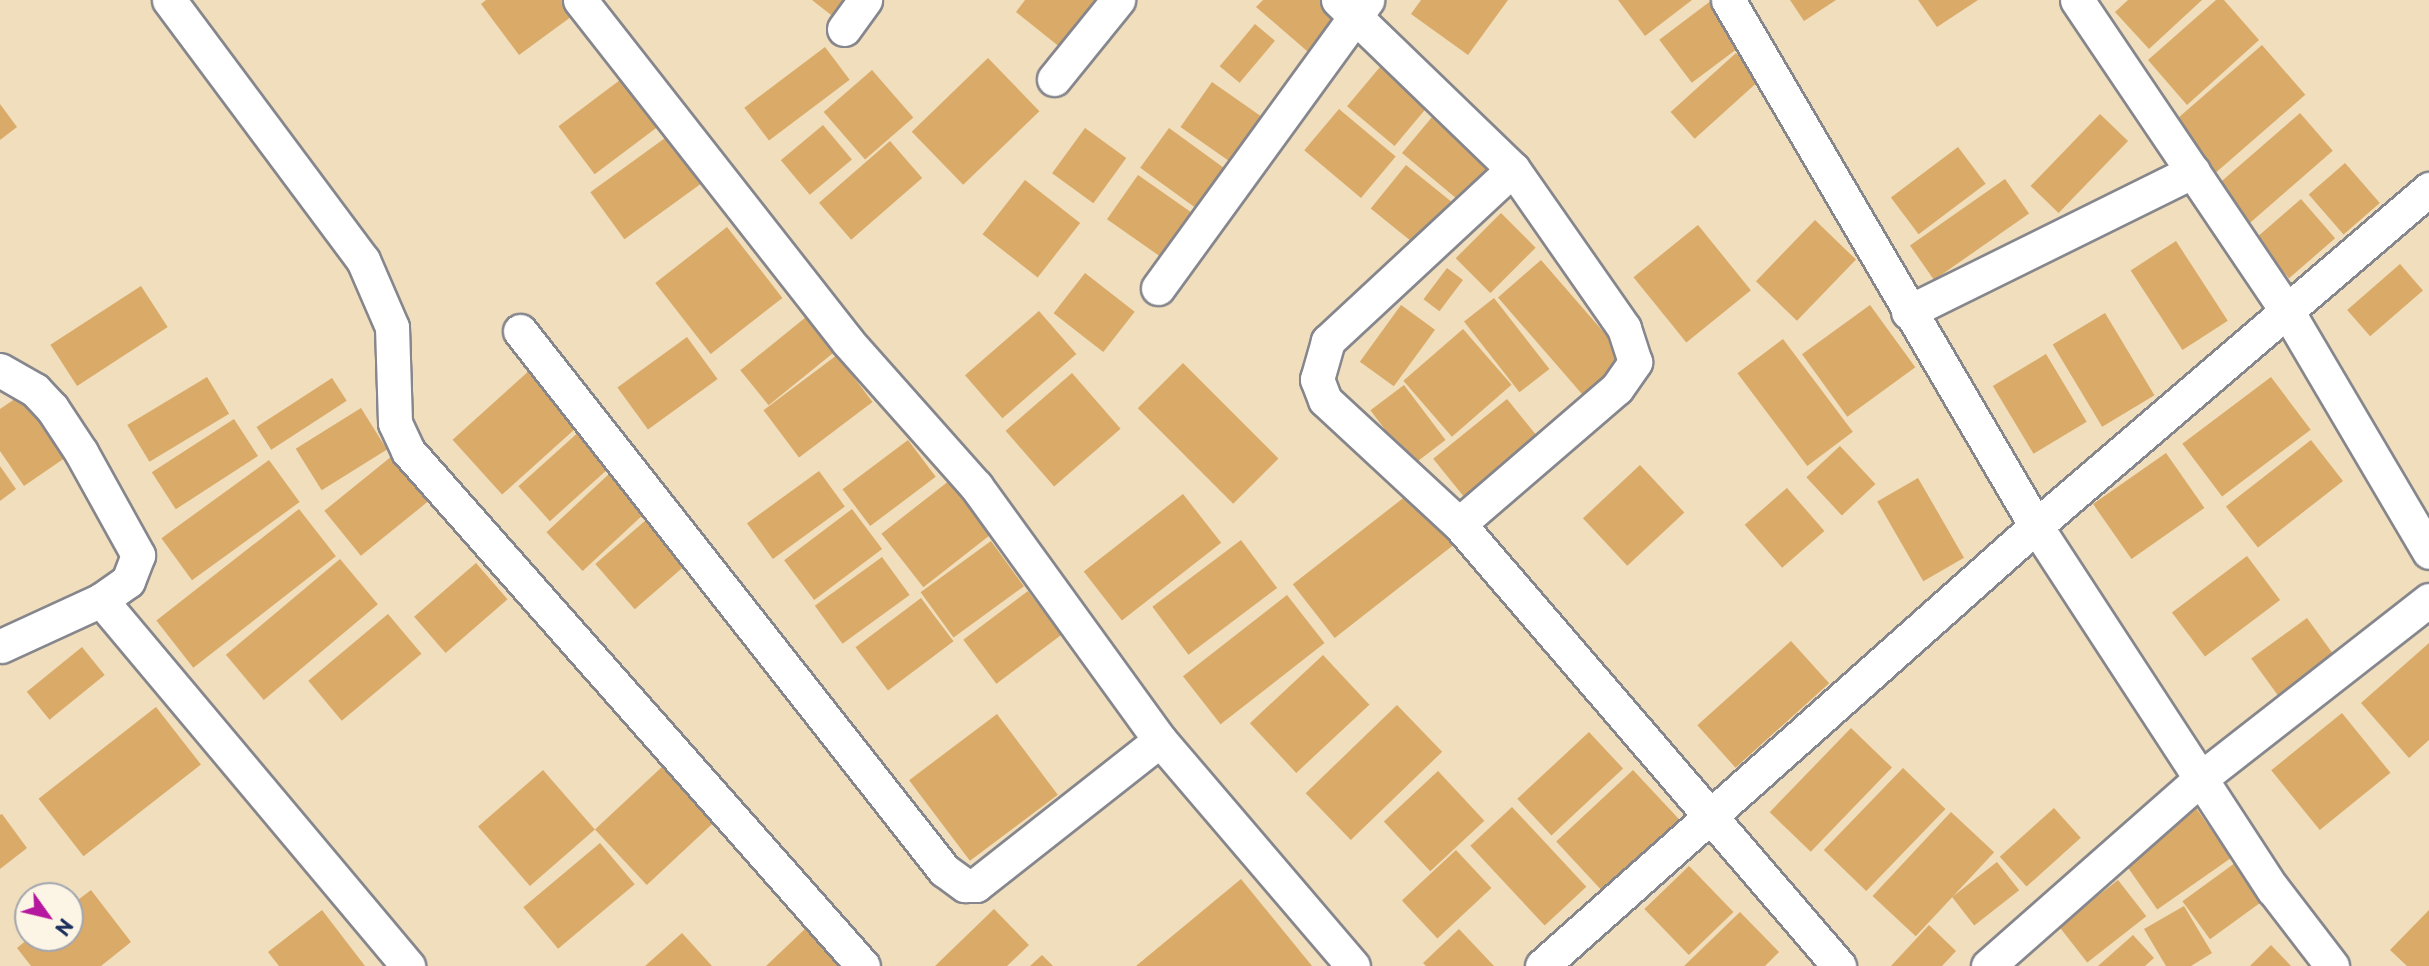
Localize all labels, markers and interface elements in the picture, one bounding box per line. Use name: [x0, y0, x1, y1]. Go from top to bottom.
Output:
north arrow: [14, 882, 84, 952]
text: N: [49, 914, 81, 942]

